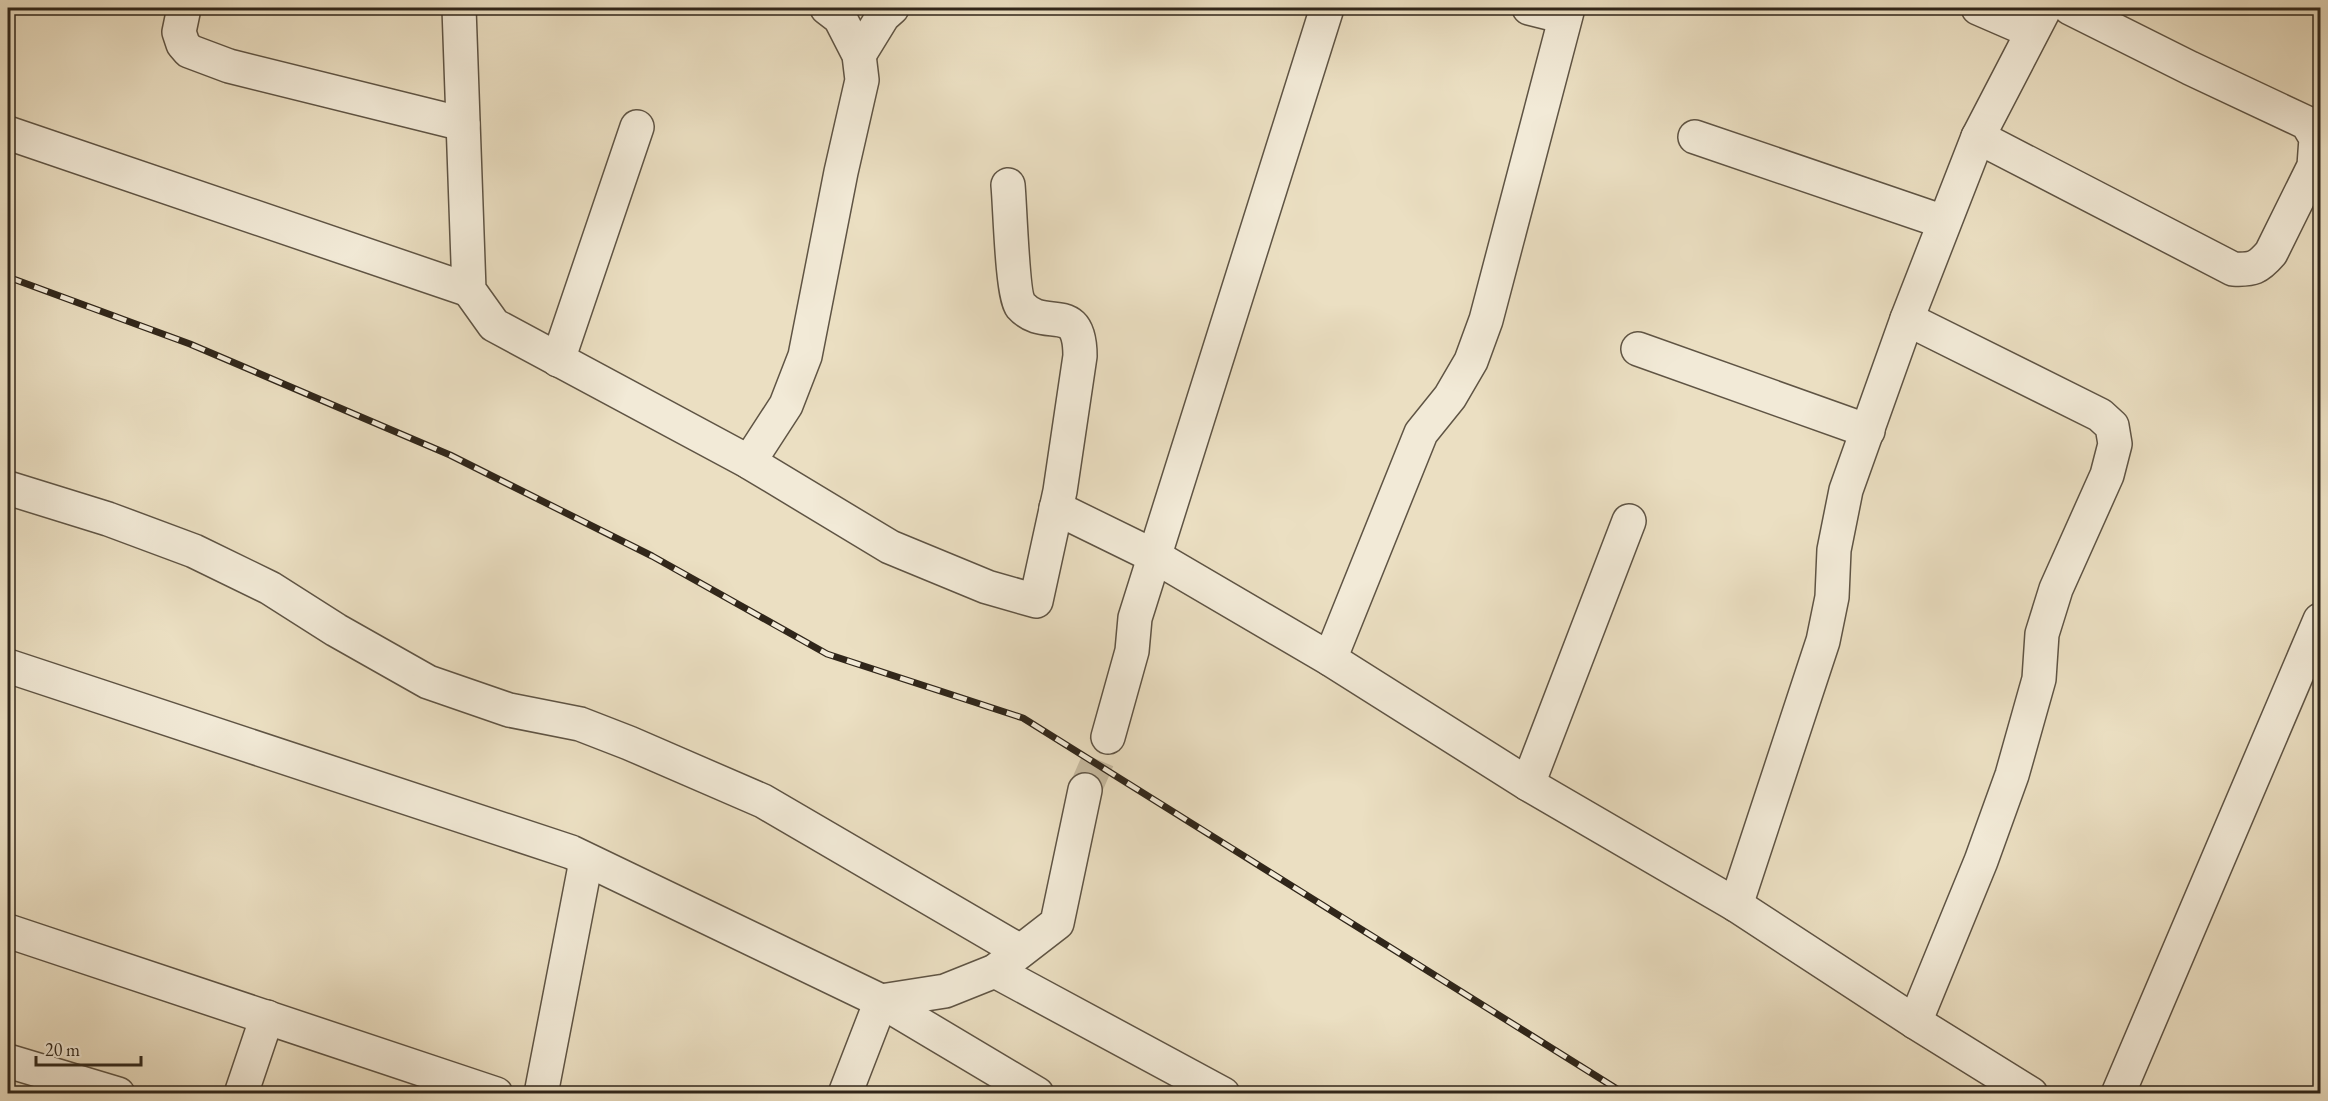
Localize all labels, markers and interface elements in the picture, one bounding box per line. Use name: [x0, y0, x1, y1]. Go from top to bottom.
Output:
scale bar: [36, 1029, 141, 1067]
text: 20 m: [45, 1038, 80, 1061]

